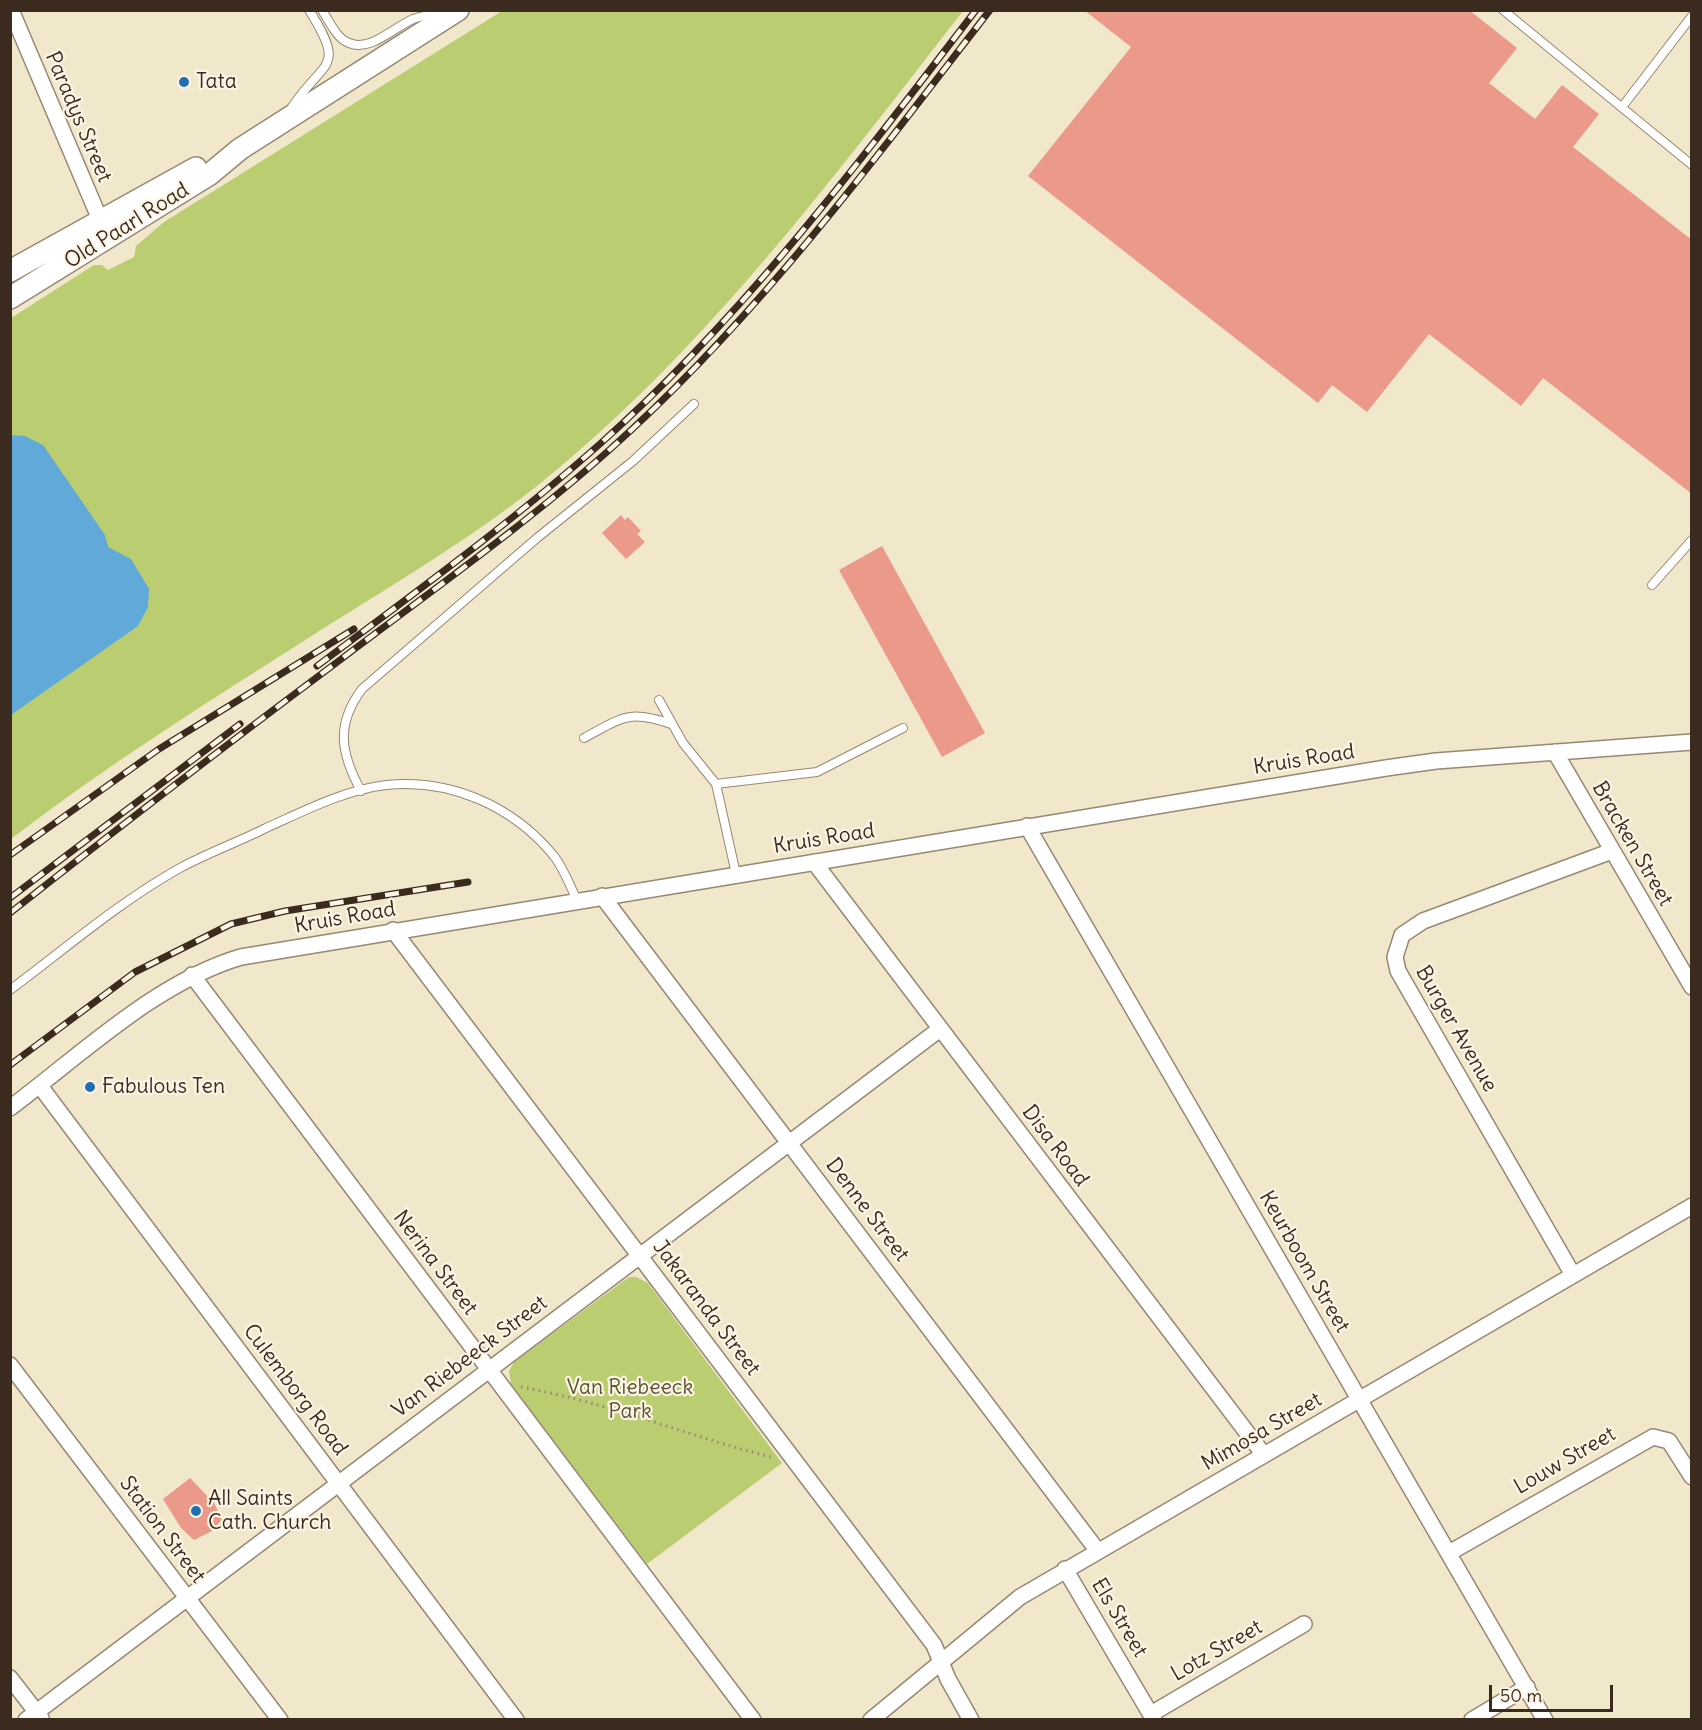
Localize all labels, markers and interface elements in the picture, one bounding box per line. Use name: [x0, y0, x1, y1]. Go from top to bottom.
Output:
street label: Paradys Street: [39, 48, 117, 186]
place label: Tata: [196, 69, 237, 95]
marker: Tata: [177, 75, 191, 89]
street label: Old Paarl Road: [60, 178, 194, 274]
street label: Kruis Road: [1252, 740, 1356, 780]
street label: Bracken Street: [1586, 777, 1678, 911]
street label: Kruis Road: [772, 819, 876, 859]
street label: Kruis Road: [292, 897, 398, 939]
street label: Burger Avenue: [1410, 961, 1502, 1097]
place label: Fabulous Ten: [102, 1074, 225, 1100]
marker: Fabulous Ten: [83, 1080, 97, 1094]
street label: Disa Road: [1016, 1100, 1094, 1192]
street label: Denne Street: [820, 1153, 914, 1267]
street label: Keurboom Street: [1253, 1187, 1355, 1337]
street label: Nerina Street: [388, 1206, 482, 1320]
street label: Jakaranda Street: [647, 1235, 765, 1381]
street label: Van Riebeeck Street: [388, 1291, 552, 1423]
street label: Culemborg Road: [237, 1319, 353, 1461]
park label: Van Riebeeck Park: [567, 1375, 693, 1425]
street label: Mimosa Street: [1197, 1387, 1327, 1477]
street label: Louw Street: [1510, 1422, 1620, 1500]
street label: Station Street: [114, 1472, 210, 1588]
place label: All Saints Cath. Church: [208, 1486, 331, 1536]
marker: All Saints Cath. Church: [189, 1504, 203, 1518]
street label: Els Street: [1086, 1574, 1152, 1662]
street label: Lotz Street: [1167, 1615, 1267, 1687]
scale bar: [1492, 1673, 1616, 1711]
text: 50 m: [1500, 1684, 1542, 1707]

